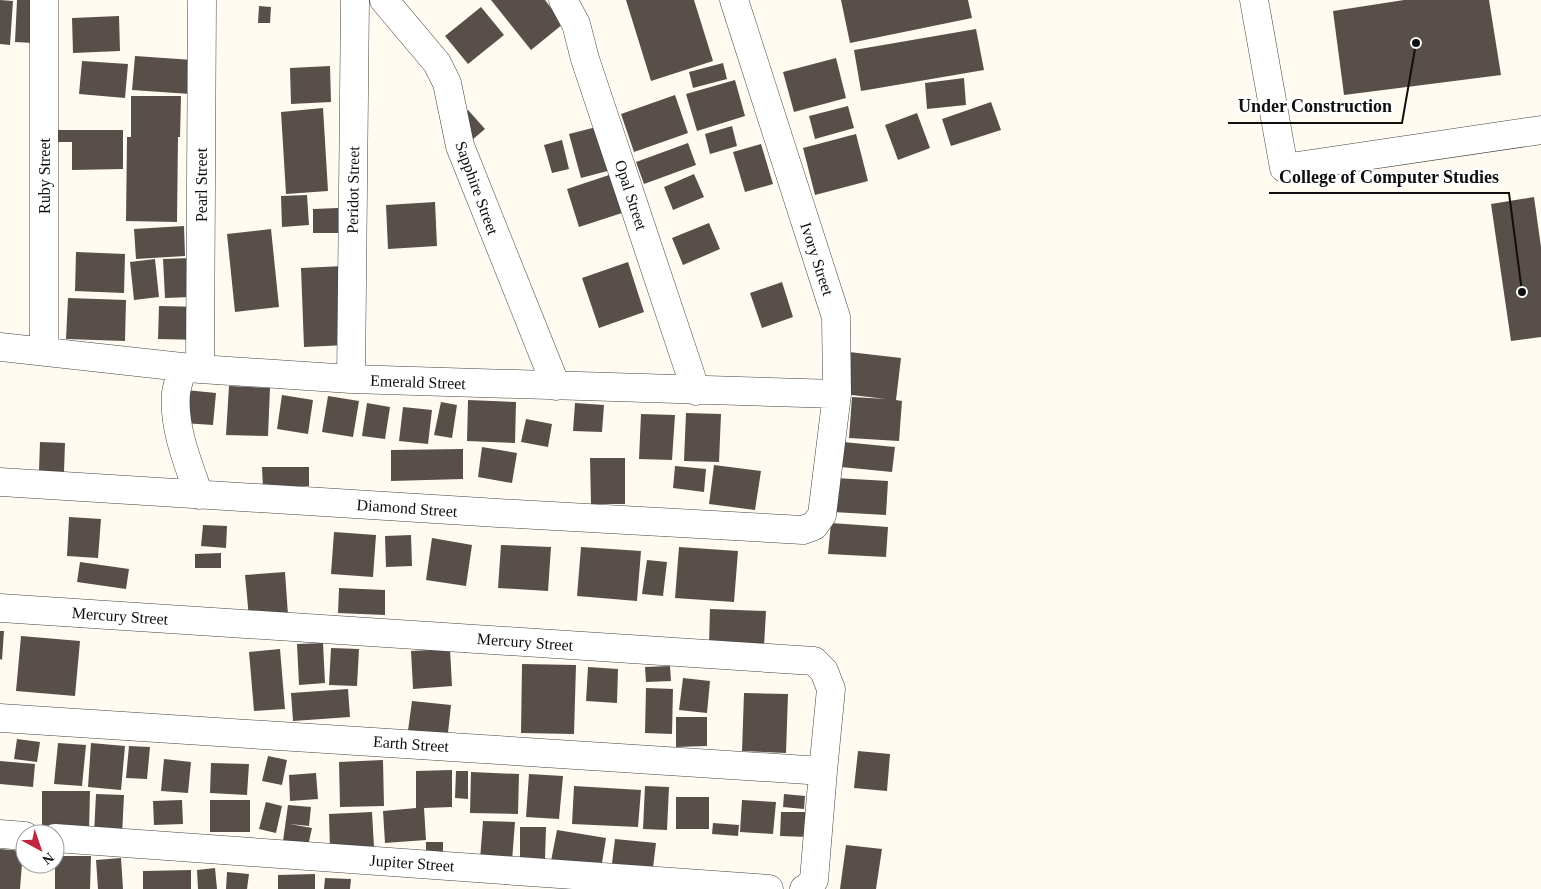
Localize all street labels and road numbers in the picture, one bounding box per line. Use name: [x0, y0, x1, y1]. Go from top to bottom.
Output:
street label: Ruby Street: [36, 137, 54, 214]
street label: Sapphire Street: [451, 139, 502, 238]
street label: Peridot Street: [344, 146, 362, 234]
street label: Pearl Street: [193, 147, 210, 222]
street label: Opal Street: [611, 158, 650, 233]
street label: Ivory Street: [796, 220, 837, 299]
street label: Emerald Street: [370, 372, 467, 392]
street label: Diamond Street: [356, 496, 458, 520]
street label: Mercury Street: [71, 604, 169, 629]
street label: Mercury Street: [476, 630, 574, 655]
street label: Earth Street: [373, 733, 450, 755]
street label: Jupiter Street: [369, 852, 455, 875]

